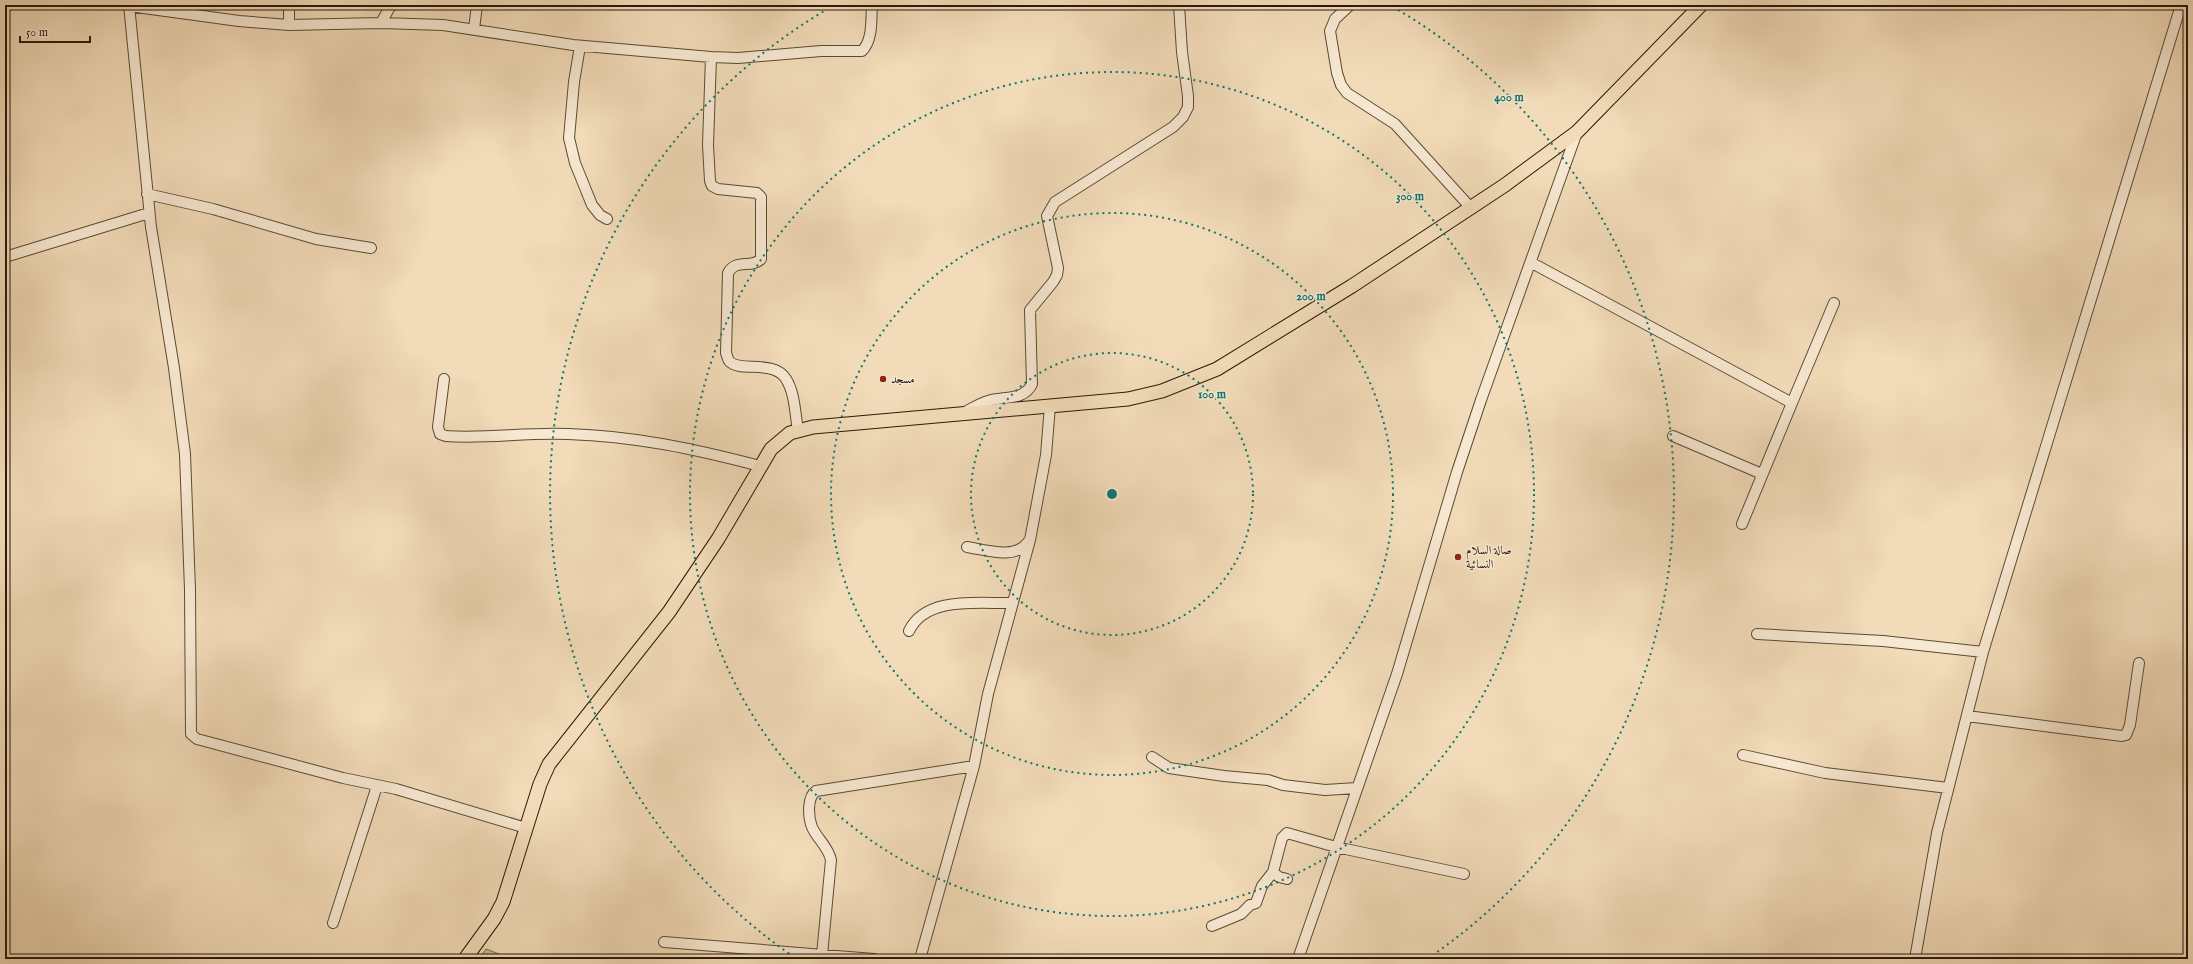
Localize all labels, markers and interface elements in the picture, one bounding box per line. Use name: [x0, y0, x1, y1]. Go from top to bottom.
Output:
scale bar: [20, 18, 90, 44]
text: 50 m: [26, 25, 48, 40]
text: 400 m: [1494, 90, 1525, 105]
text: 300 m: [1396, 189, 1425, 204]
text: 200 m: [1296, 289, 1326, 304]
place label: مسجد: [891, 372, 915, 387]
marker: مسجد: [878, 374, 888, 384]
text: 100 m: [1198, 387, 1227, 402]
centre of rings: [1105, 487, 1119, 501]
place label: صالة السلام النسائية: [1466, 543, 1512, 572]
marker: صالة السلام النسائية: [1453, 552, 1463, 562]

